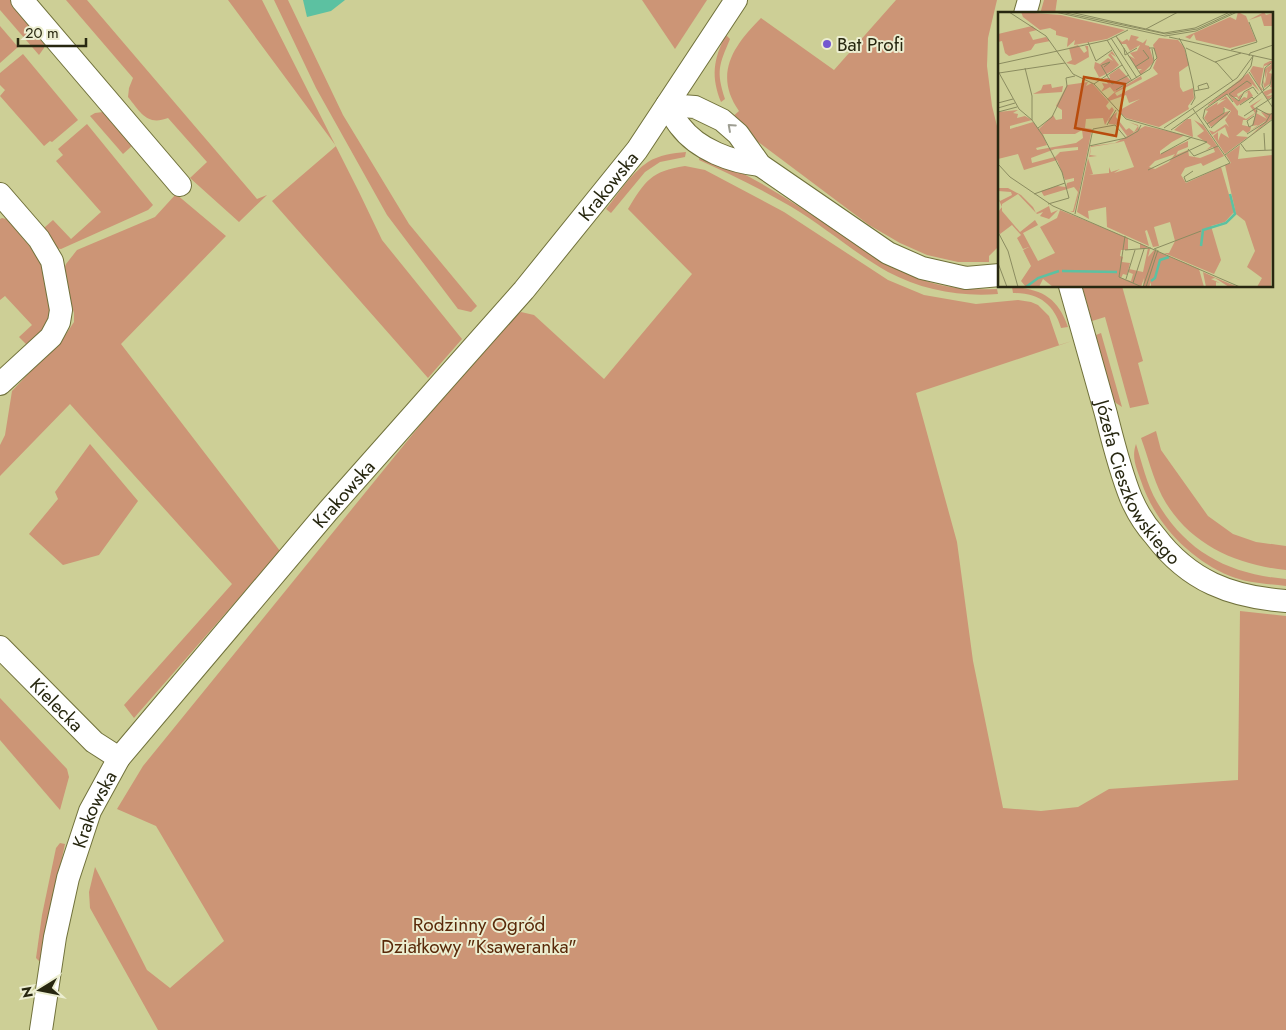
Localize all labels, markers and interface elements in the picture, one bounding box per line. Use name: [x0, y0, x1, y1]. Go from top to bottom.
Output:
inset map: [998, 12, 1274, 288]
scale bar: [18, 15, 85, 47]
text: 20 m: [25, 22, 59, 44]
place label: Bat Profi: [837, 31, 904, 58]
marker: Bat Profi: [821, 38, 833, 50]
one-way arrow: [727, 124, 736, 133]
street label: Krakowska: [572, 146, 645, 227]
street label: Józefa Cieszkowskiego: [1088, 394, 1187, 571]
street label: Krakowska: [306, 454, 381, 534]
street label: Kielecka: [24, 672, 90, 738]
street label: Krakowska: [66, 766, 124, 852]
park label: Rodzinny Ogród Działkowy "Ksaweranka": [381, 911, 577, 960]
north arrow: [15, 965, 65, 1015]
text: N: [16, 985, 38, 999]

